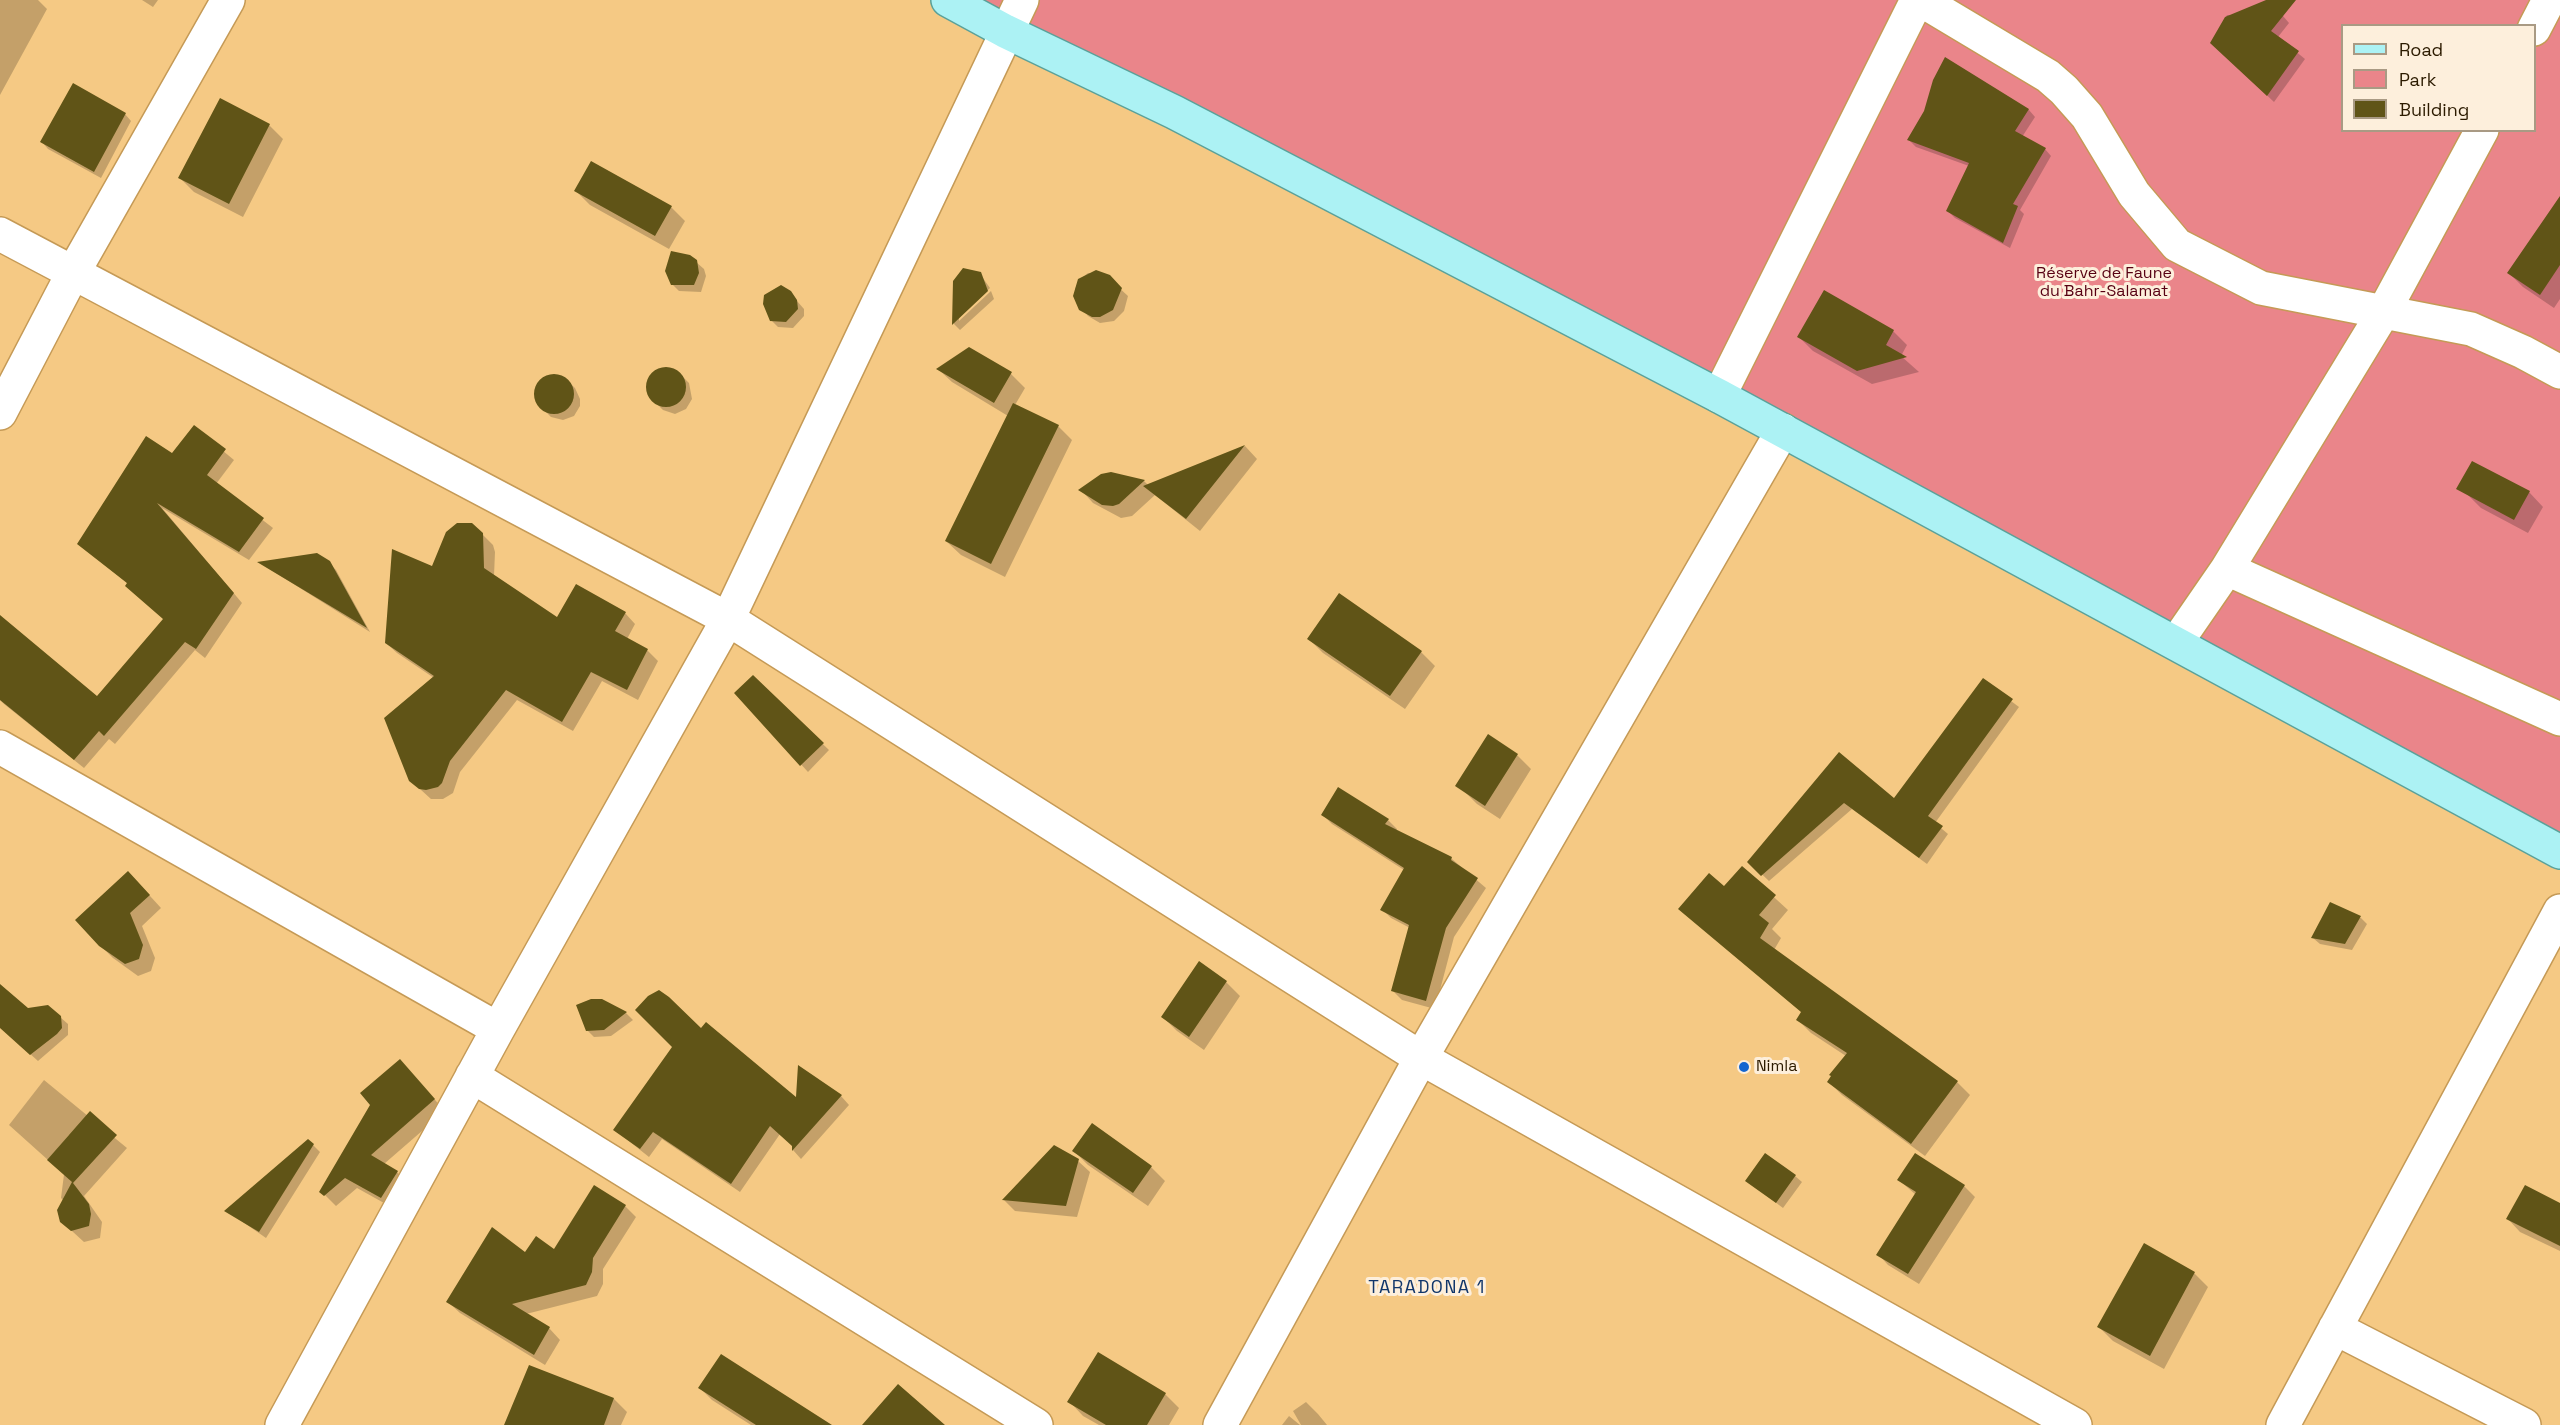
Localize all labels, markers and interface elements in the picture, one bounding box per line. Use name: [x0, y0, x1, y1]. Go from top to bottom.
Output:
legend: [2341, 24, 2536, 132]
text: Road: [2399, 38, 2443, 61]
text: Park: [2399, 68, 2436, 91]
text: Building: [2399, 98, 2469, 121]
park label: Réserve de Faune du Bahr-Salamat: [2036, 264, 2172, 302]
place label: Nimla: [1756, 1057, 1797, 1077]
marker: Nimla: [1737, 1060, 1751, 1074]
district label: TARADONA 1: [1368, 1277, 1486, 1299]

